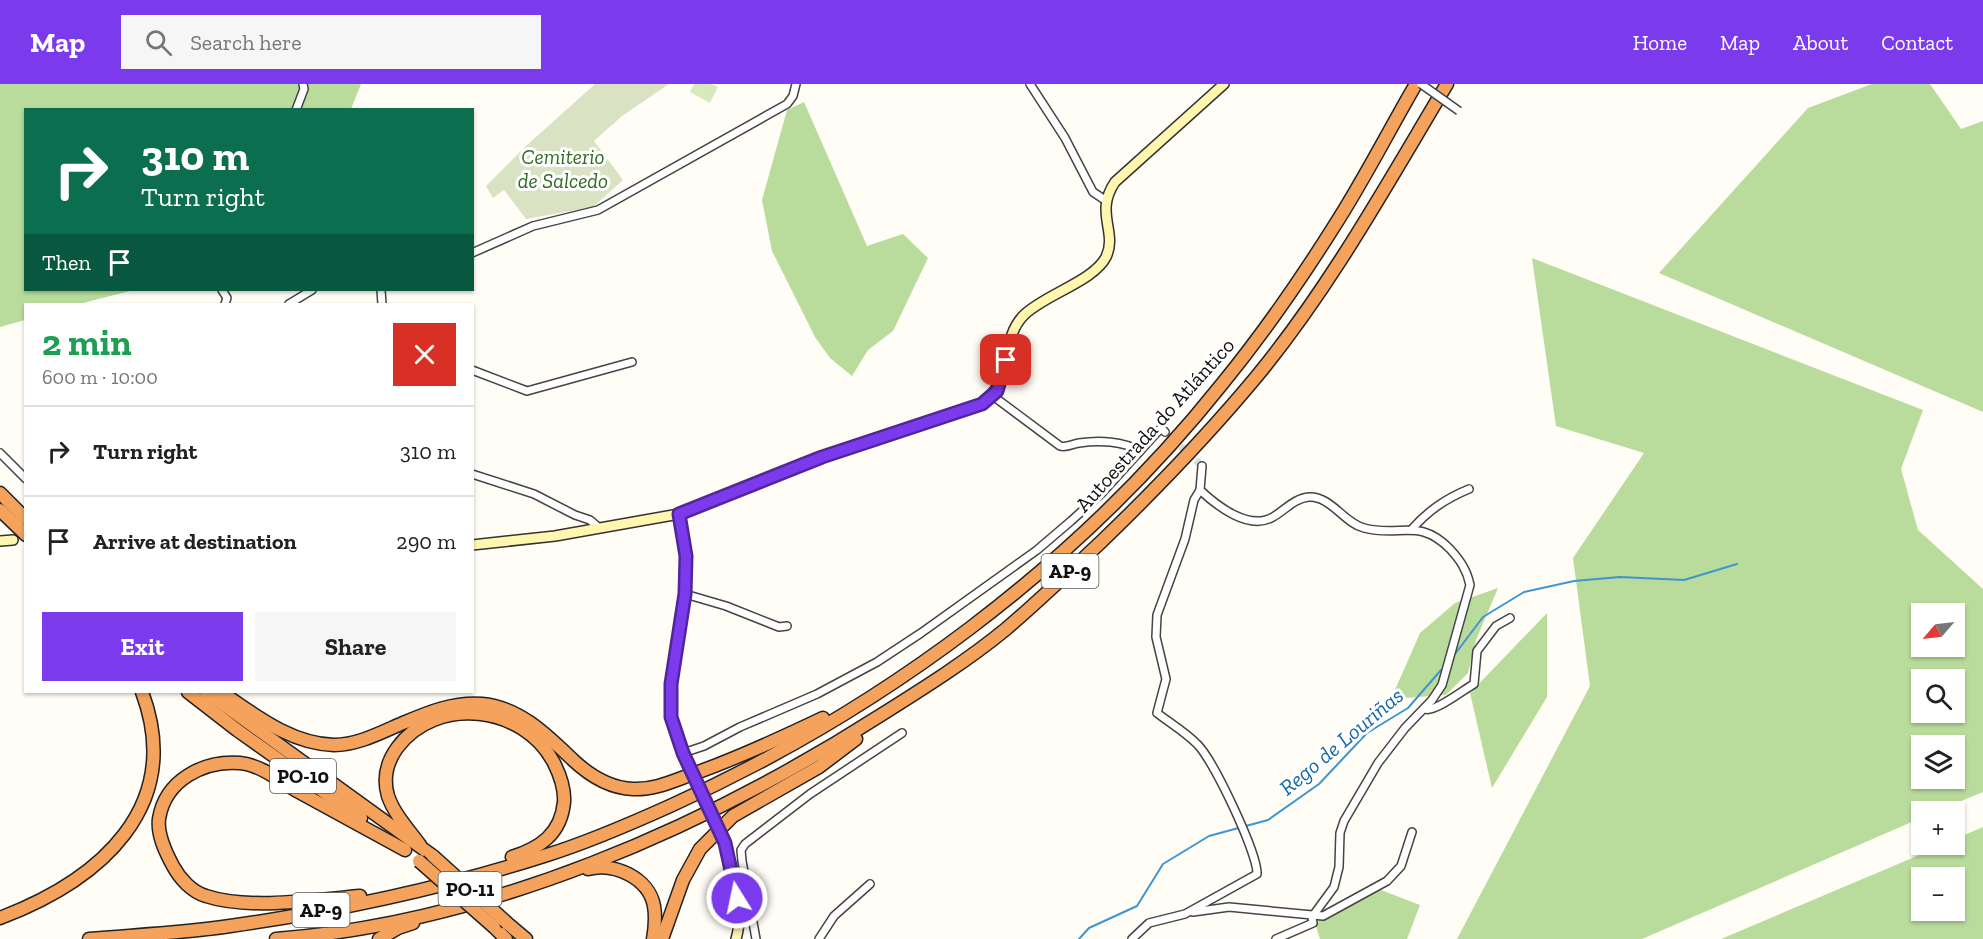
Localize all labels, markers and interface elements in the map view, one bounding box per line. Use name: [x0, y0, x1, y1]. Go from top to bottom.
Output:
search box: [121, 15, 541, 69]
text: Map: [30, 26, 85, 59]
icon: search: [142, 26, 175, 59]
text: Search here: [190, 29, 302, 56]
text: Home: [1633, 30, 1687, 55]
text: Map: [1720, 30, 1760, 55]
text: About: [1793, 30, 1848, 55]
text: Contact: [1881, 30, 1953, 55]
text: 310 m: [141, 130, 249, 181]
icon: right: [42, 132, 120, 210]
park label: Cemiterio de Salcedo: [518, 144, 608, 193]
text: Turn right: [141, 181, 265, 213]
icon: arrive: [103, 246, 136, 279]
text: Then: [42, 249, 91, 276]
text: 2 min: [42, 321, 132, 364]
button: close: [393, 323, 456, 386]
street label: Autoestrada do Atlántico: [1070, 333, 1239, 517]
pin: [980, 334, 1031, 385]
icon: arrive: [989, 343, 1022, 376]
text: 600 m · 10:00: [42, 365, 158, 389]
icon: right: [42, 435, 75, 468]
text: Turn right: [93, 438, 197, 465]
text: 310 m: [400, 438, 456, 465]
icon: arrive: [42, 525, 75, 558]
text: Arrive at destination: [93, 528, 296, 555]
text: 290 m: [396, 528, 456, 555]
road number: AP-9: [1042, 554, 1098, 588]
north arrow: [1911, 603, 1965, 657]
map controls: [1911, 603, 1965, 921]
button: Exit: [42, 612, 243, 681]
button: Share: [255, 612, 456, 681]
button: search: [1911, 669, 1965, 723]
water label: Rego de Louriñas: [1274, 682, 1409, 801]
button: layers: [1911, 735, 1965, 789]
road number: PO-10: [270, 759, 336, 793]
button: +: [1911, 801, 1965, 855]
position arrow: [705, 866, 769, 930]
button: −: [1911, 867, 1965, 921]
road number: PO-11: [438, 872, 502, 906]
road number: AP-9: [292, 893, 350, 927]

